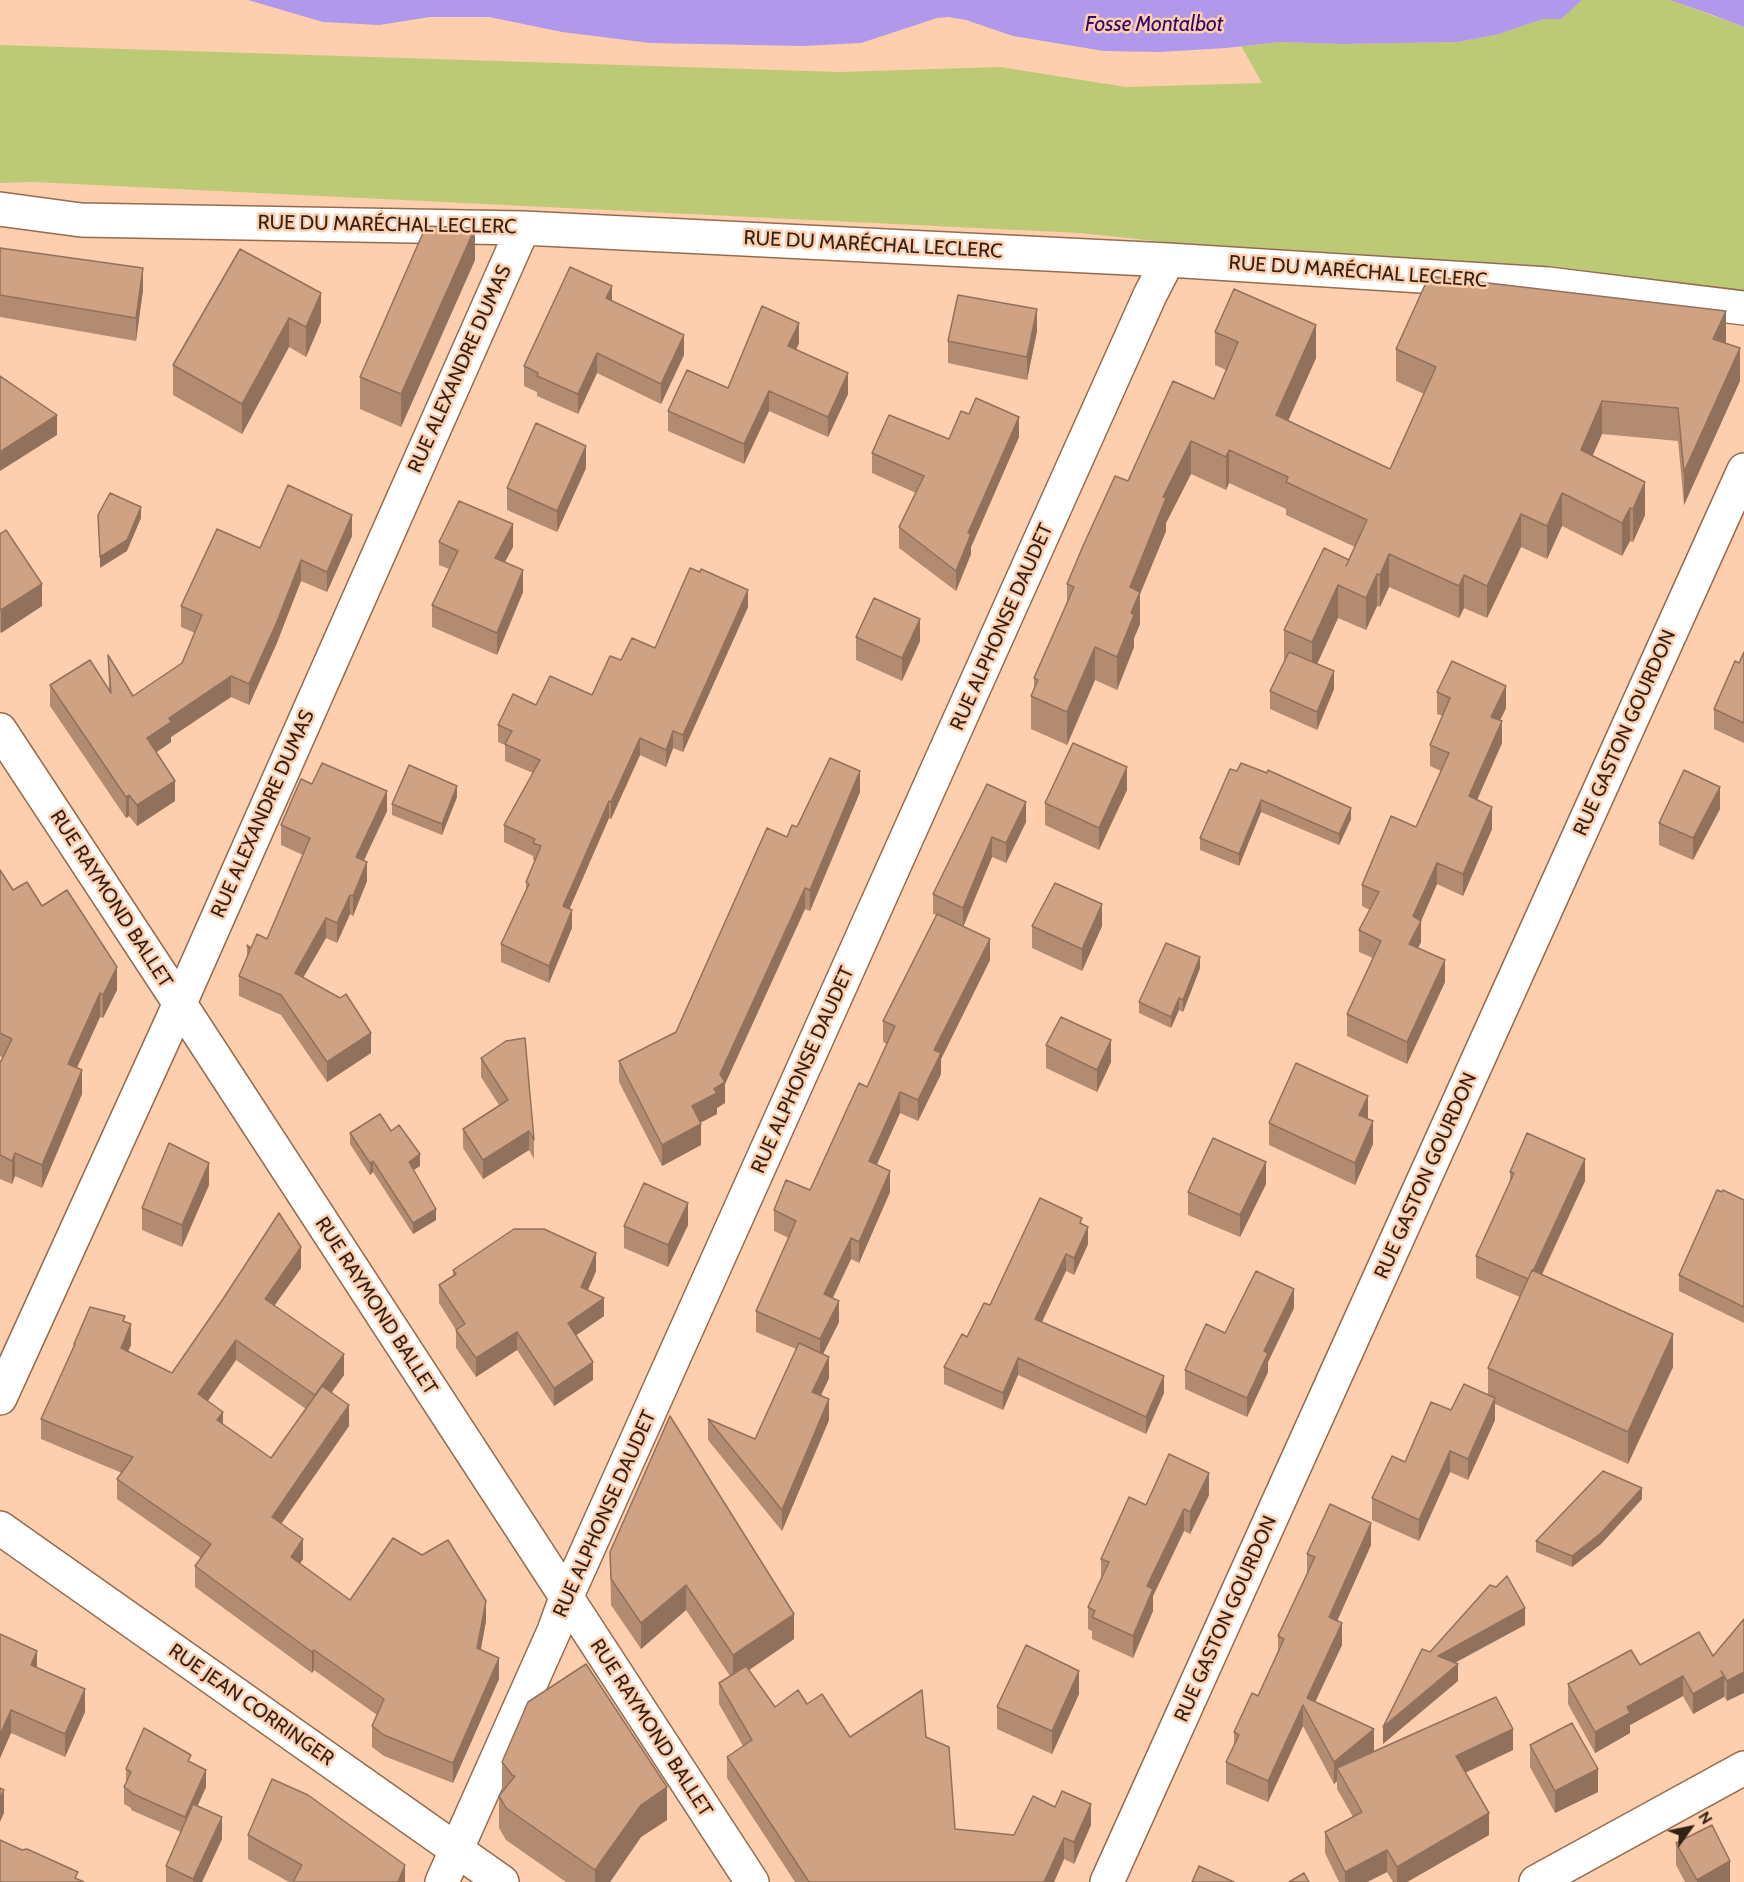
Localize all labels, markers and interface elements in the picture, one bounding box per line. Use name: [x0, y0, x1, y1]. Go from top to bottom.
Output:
water label: Fosse Montalbot: [1085, 12, 1223, 38]
street label: RUE DU MARÉCHAL LECLERC: [257, 211, 517, 239]
street label: RUE DU MARÉCHAL LECLERC: [743, 226, 1003, 264]
street label: RUE DU MARÉCHAL LECLERC: [1228, 251, 1488, 293]
street label: RUE ALEXANDRE DUMAS: [403, 261, 517, 477]
street label: RUE ALPHONSE DAUDET: [946, 520, 1058, 734]
street label: RUE GASTON GOURDON: [1569, 626, 1681, 840]
street label: RUE ALEXANDRE DUMAS: [206, 706, 320, 922]
street label: RUE RAYMOND BALLET: [45, 806, 177, 992]
street label: RUE ALPHONSE DAUDET: [747, 963, 859, 1177]
street label: RUE GASTON GOURDON: [1370, 1069, 1482, 1283]
street label: RUE RAYMOND BALLET: [310, 1213, 442, 1399]
street label: RUE ALPHONSE DAUDET: [549, 1407, 661, 1621]
street label: RUE GASTON GOURDON: [1170, 1512, 1282, 1726]
street label: RUE RAYMOND BALLET: [585, 1635, 717, 1821]
street label: RUE JEAN CORRINGER: [164, 1639, 338, 1771]
north arrow: [1660, 1798, 1720, 1858]
text: N: [1694, 1808, 1717, 1828]

